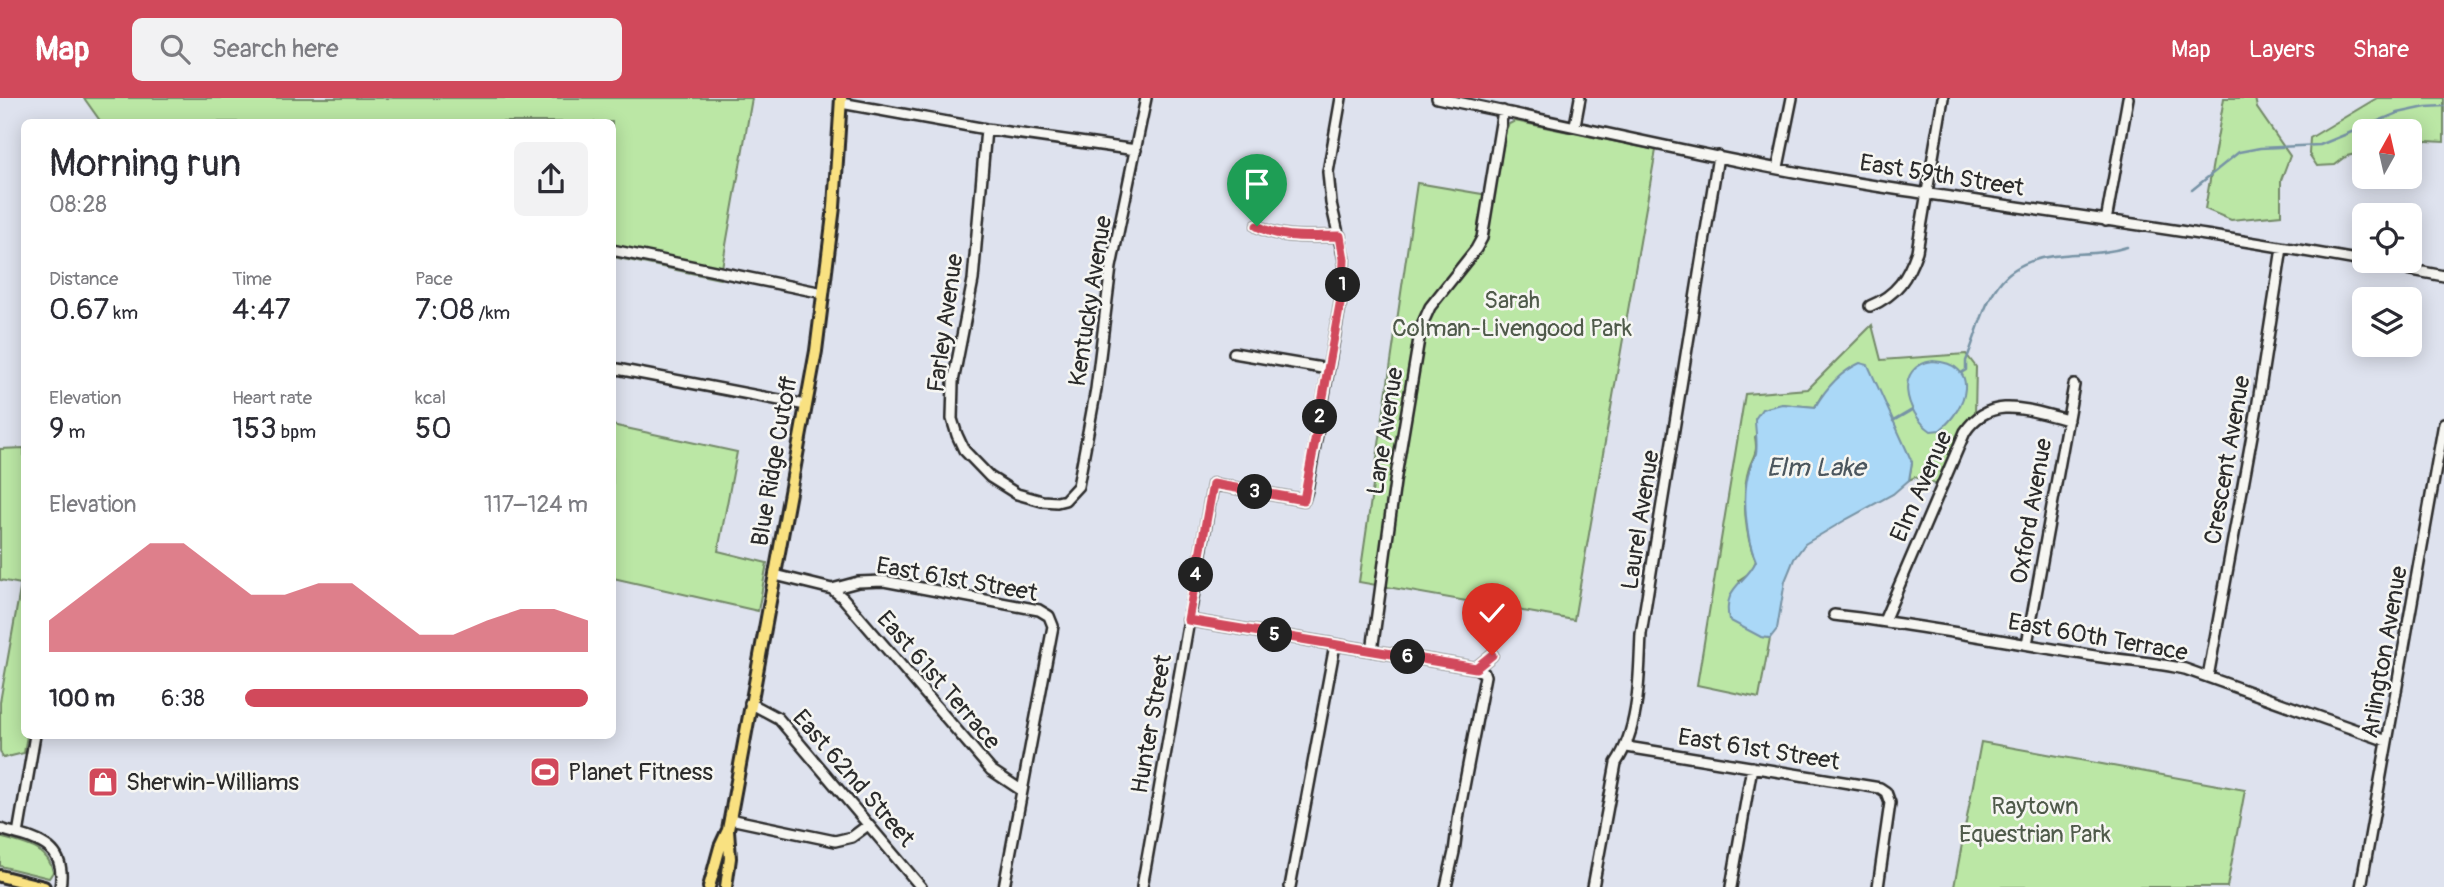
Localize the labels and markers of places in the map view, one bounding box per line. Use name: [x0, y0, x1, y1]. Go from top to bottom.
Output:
pin: [1227, 154, 1287, 226]
pin: 1: [1326, 268, 1360, 302]
pin: 2: [1302, 400, 1338, 434]
pin: 3: [1238, 474, 1272, 510]
pin: 4: [1178, 558, 1214, 592]
pin: [1462, 583, 1522, 655]
pin: 5: [1258, 618, 1292, 652]
pin: 6: [1390, 640, 1426, 674]
sports icon: Planet Fitness: [528, 755, 562, 789]
place label: Planet Fitness: [568, 758, 713, 787]
shop icon: Sherwin-Williams: [86, 765, 120, 799]
place label: Sherwin-Williams: [126, 768, 299, 797]

